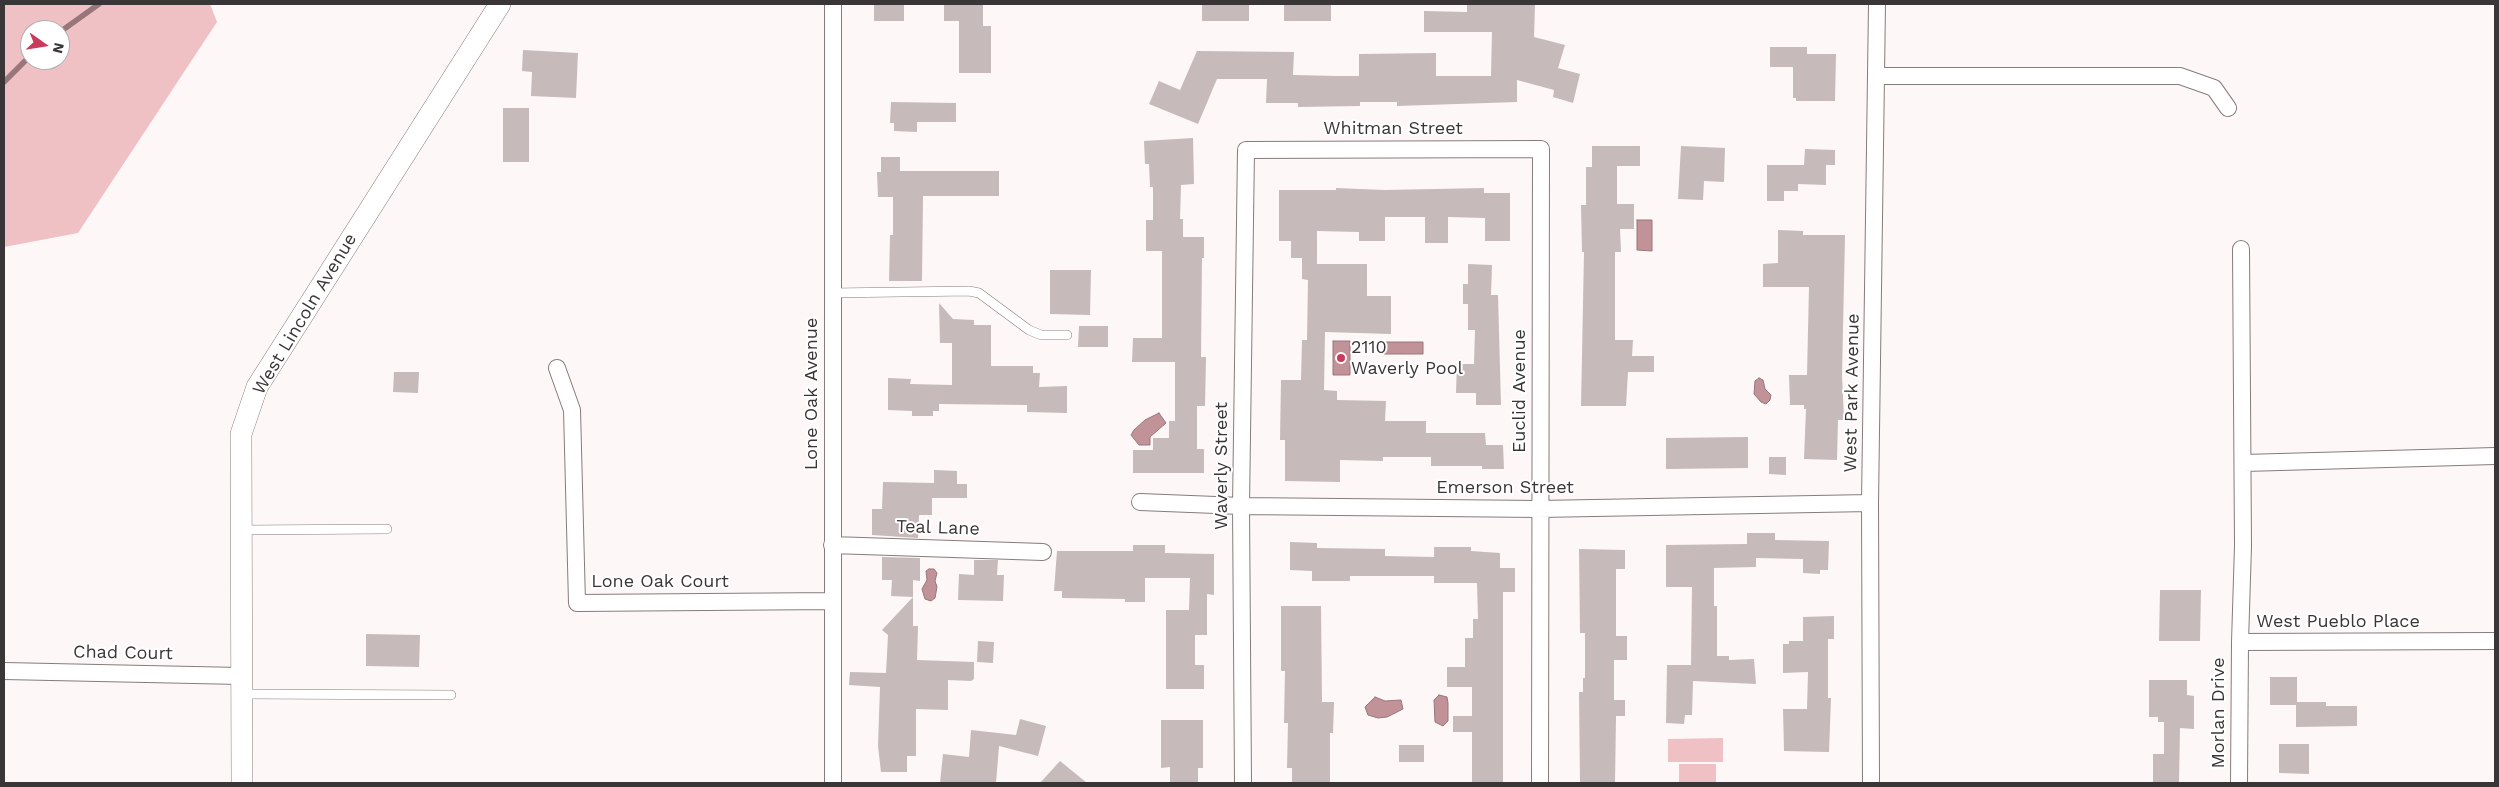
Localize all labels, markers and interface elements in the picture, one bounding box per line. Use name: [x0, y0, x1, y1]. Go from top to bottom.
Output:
north arrow: [20, 20, 70, 70]
text: N: [50, 41, 68, 55]
street label: Whitman Street: [1323, 118, 1463, 140]
street label: West Lincoln Avenue: [248, 229, 362, 399]
street label: West Park Avenue: [1840, 313, 1864, 473]
street label: Lone Oak Avenue: [801, 318, 823, 470]
street label: Euclid Avenue: [1509, 329, 1531, 453]
place label: 2110 Waverly Pool: [1351, 337, 1463, 379]
marker: 2110 Waverly Pool: [1335, 352, 1347, 364]
street label: Waverly Street: [1211, 402, 1233, 530]
street label: Emerson Street: [1436, 477, 1574, 499]
street label: Teal Lane: [896, 516, 980, 540]
street label: Lone Oak Court: [591, 571, 729, 593]
street label: West Pueblo Place: [2256, 611, 2420, 633]
street label: Chad Court: [73, 641, 173, 665]
street label: Morlan Drive: [2208, 657, 2230, 769]

